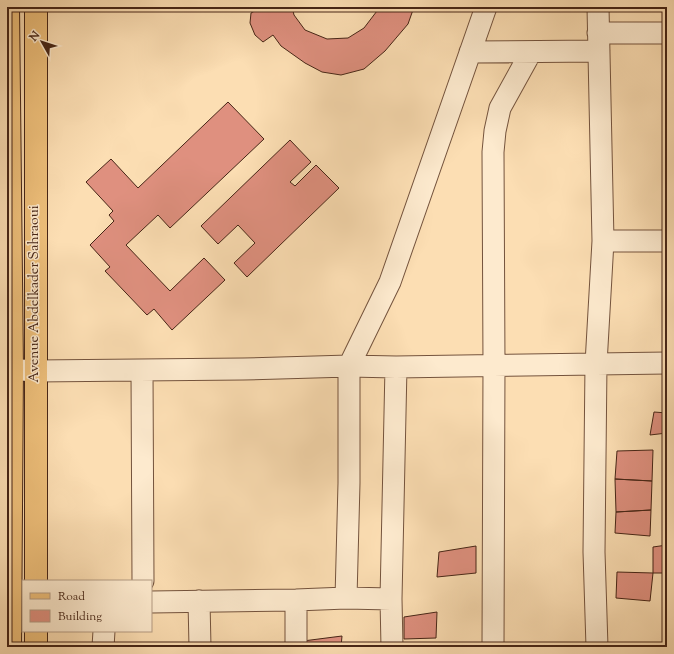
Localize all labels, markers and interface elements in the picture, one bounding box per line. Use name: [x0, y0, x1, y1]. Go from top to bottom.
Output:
north arrow: [22, 22, 62, 62]
text: N: [25, 28, 44, 46]
street label: Avenue Abdelkader Sahraoui: [25, 205, 45, 383]
legend: [22, 580, 152, 632]
text: Road: [58, 588, 85, 606]
text: Building: [58, 608, 102, 626]

